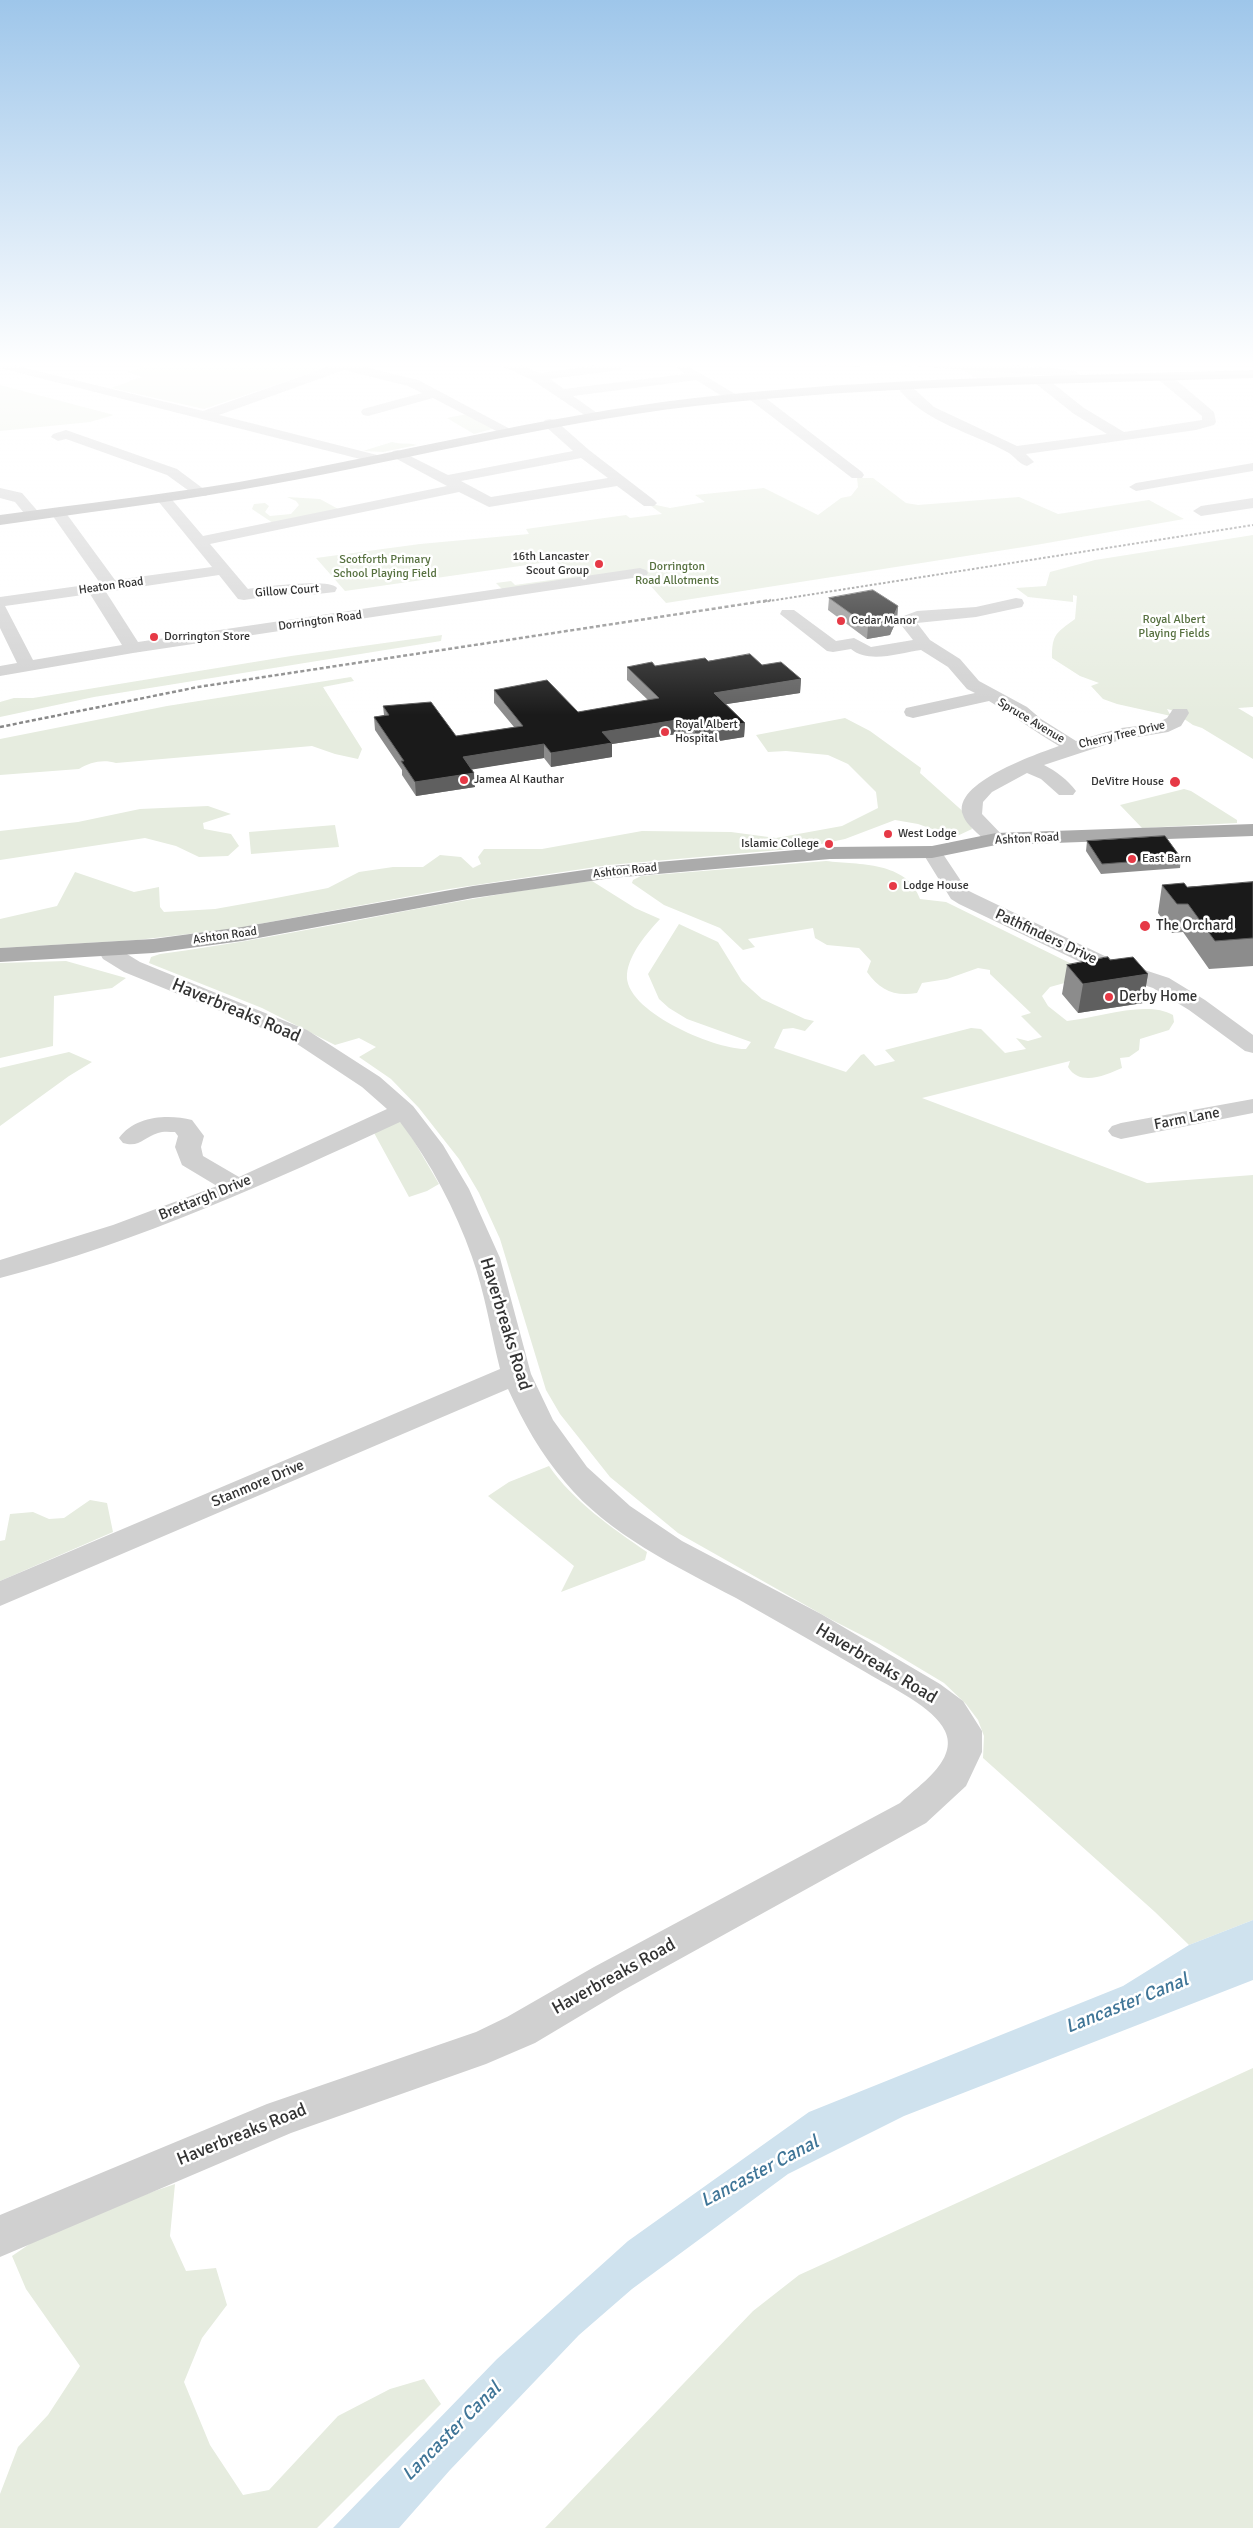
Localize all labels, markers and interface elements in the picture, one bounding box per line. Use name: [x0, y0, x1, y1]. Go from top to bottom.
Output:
place label: 16th Lancaster Scout Group: [512, 550, 589, 578]
park label: Scotforth Primary School Playing Field: [333, 553, 437, 581]
marker: 16th Lancaster Scout Group: [593, 558, 605, 570]
park label: Dorrington Road Allotments: [635, 560, 719, 588]
street label: Heaton Road: [78, 574, 144, 598]
street label: Gillow Court: [255, 582, 319, 600]
street label: Dorrington Road: [277, 608, 363, 634]
park label: Royal Albert Playing Fields: [1138, 613, 1210, 641]
place label: Cedar Manor: [851, 614, 917, 628]
marker: Cedar Manor: [835, 615, 847, 627]
place label: Dorrington Store: [164, 630, 250, 644]
marker: Dorrington Store: [148, 631, 160, 643]
street label: Spruce Avenue: [995, 695, 1067, 747]
place label: Royal Albert Hospital: [675, 718, 738, 746]
street label: Cherry Tree Drive: [1077, 718, 1167, 752]
marker: Royal Albert Hospital: [659, 726, 671, 738]
place label: Jamea Al Kauthar: [474, 773, 564, 787]
marker: Jamea Al Kauthar: [458, 774, 470, 786]
place label: DeVitre House: [1091, 775, 1164, 789]
marker: DeVitre House: [1168, 775, 1182, 789]
place label: West Lodge: [898, 827, 957, 841]
marker: West Lodge: [882, 828, 894, 840]
street label: Ashton Road: [995, 830, 1059, 848]
place label: Islamic College: [741, 837, 819, 851]
marker: Islamic College: [823, 838, 835, 850]
place label: East Barn: [1142, 852, 1191, 866]
marker: East Barn: [1126, 853, 1138, 865]
street label: Ashton Road: [592, 860, 658, 882]
place label: Lodge House: [903, 879, 969, 893]
marker: Lodge House: [887, 880, 899, 892]
street label: Pathfinders Drive: [992, 906, 1100, 968]
place label: The Orchard: [1156, 917, 1234, 935]
marker: The Orchard: [1138, 919, 1152, 933]
street label: Ashton Road: [192, 924, 258, 948]
street label: Haverbreaks Road: [168, 974, 304, 1048]
place label: Derby Home: [1119, 988, 1197, 1006]
marker: Derby Home: [1103, 991, 1115, 1003]
street label: Farm Lane: [1153, 1104, 1221, 1134]
street label: Brettargh Drive: [156, 1171, 254, 1225]
street label: Haverbreaks Road: [475, 1255, 535, 1393]
street label: Stanmore Drive: [209, 1456, 307, 1512]
street label: Haverbreaks Road: [811, 1619, 941, 1709]
street label: Haverbreaks Road: [548, 1934, 680, 2020]
water label: Lancaster Canal: [1062, 1969, 1192, 2039]
street label: Haverbreaks Road: [174, 2099, 310, 2171]
water label: Lancaster Canal: [697, 2131, 823, 2213]
water label: Lancaster Canal: [398, 2378, 506, 2486]

